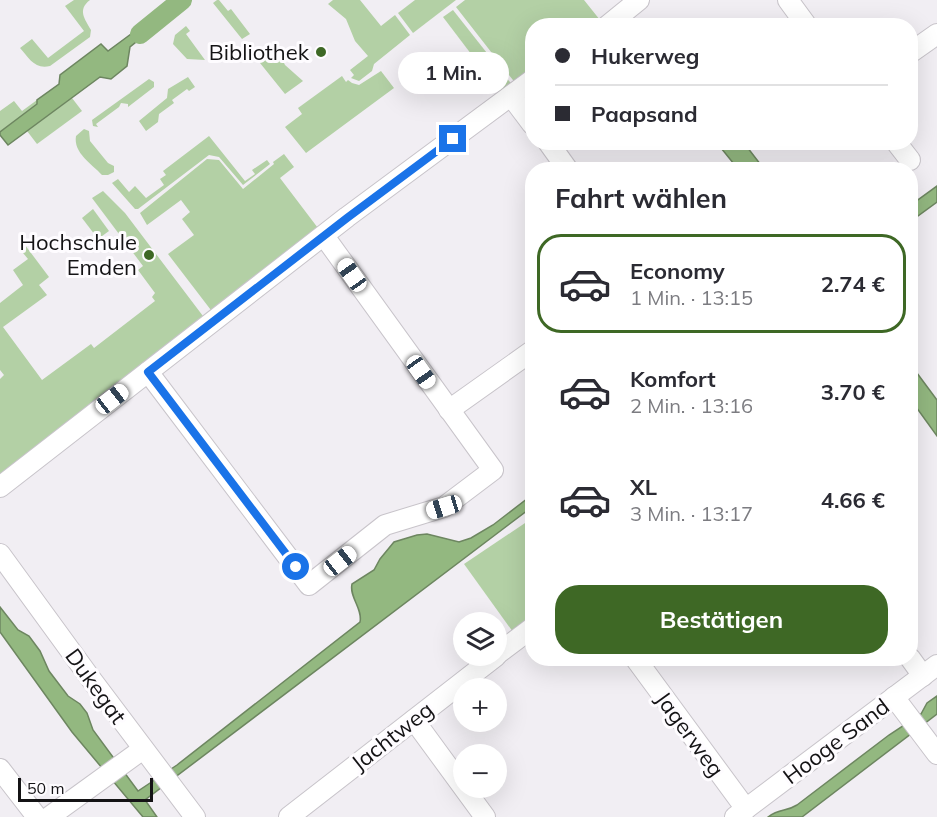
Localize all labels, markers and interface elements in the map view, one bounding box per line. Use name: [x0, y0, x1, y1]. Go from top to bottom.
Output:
place label: Bibliothek: [209, 38, 310, 66]
text: Hukerweg: [591, 42, 699, 70]
marker: Bibliothek: [314, 45, 328, 59]
callout: 1 Min.: [398, 52, 508, 94]
text: 1 Min.: [425, 60, 482, 85]
text: Paapsand: [591, 100, 698, 128]
route end: [439, 125, 466, 152]
text: Fahrt wählen: [555, 181, 727, 215]
place label: Hochschule Emden: [19, 228, 137, 281]
marker: Hochschule Emden: [142, 248, 156, 262]
car: [334, 255, 370, 295]
icon: car: [558, 257, 612, 311]
text: Economy: [630, 257, 725, 285]
text: 2.74 €: [821, 270, 885, 298]
text: 1 Min. · 13:15: [630, 285, 753, 310]
car: [403, 352, 439, 392]
icon: car: [558, 365, 612, 419]
text: Komfort: [630, 365, 716, 393]
text: 3.70 €: [821, 378, 885, 406]
car: [92, 381, 132, 417]
text: 2 Min. · 13:16: [630, 393, 753, 418]
icon: car: [558, 473, 612, 527]
text: XL: [630, 473, 657, 501]
text: 4.66 €: [821, 486, 885, 514]
car: [424, 493, 464, 521]
text: 3 Min. · 13:17: [630, 501, 753, 526]
car: [320, 543, 360, 579]
route start: [282, 553, 309, 580]
button: Bestätigen: [555, 585, 888, 654]
map controls: [453, 612, 507, 798]
button: layers: [453, 612, 507, 666]
street label: Dukegat: [59, 643, 133, 729]
button: +: [453, 678, 507, 732]
street label: Jagerweg: [650, 686, 730, 782]
street label: Hooge Sand: [777, 692, 895, 790]
street label: Jachtweg: [345, 695, 439, 777]
button: −: [453, 744, 507, 798]
scale bar: [18, 775, 153, 802]
text: 50 m: [27, 778, 64, 798]

